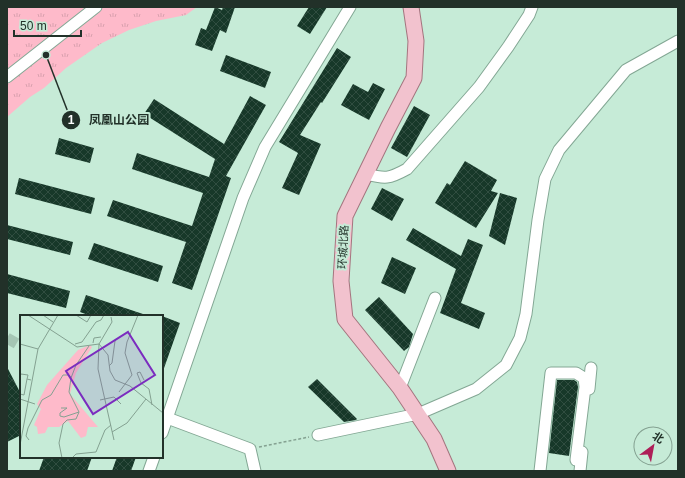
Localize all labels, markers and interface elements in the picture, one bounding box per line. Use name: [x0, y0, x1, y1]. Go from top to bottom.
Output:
scale bar: [14, 12, 81, 38]
text: 50 m: [20, 19, 47, 33]
callout: 凤凰山公园: [61, 108, 157, 132]
text: 1: [68, 113, 75, 127]
text: 凤凰山公园: [89, 113, 149, 127]
street label: 环城北路: [336, 225, 350, 269]
inset map: [20, 315, 163, 458]
north arrow: [633, 426, 673, 466]
text: 北: [650, 430, 666, 446]

